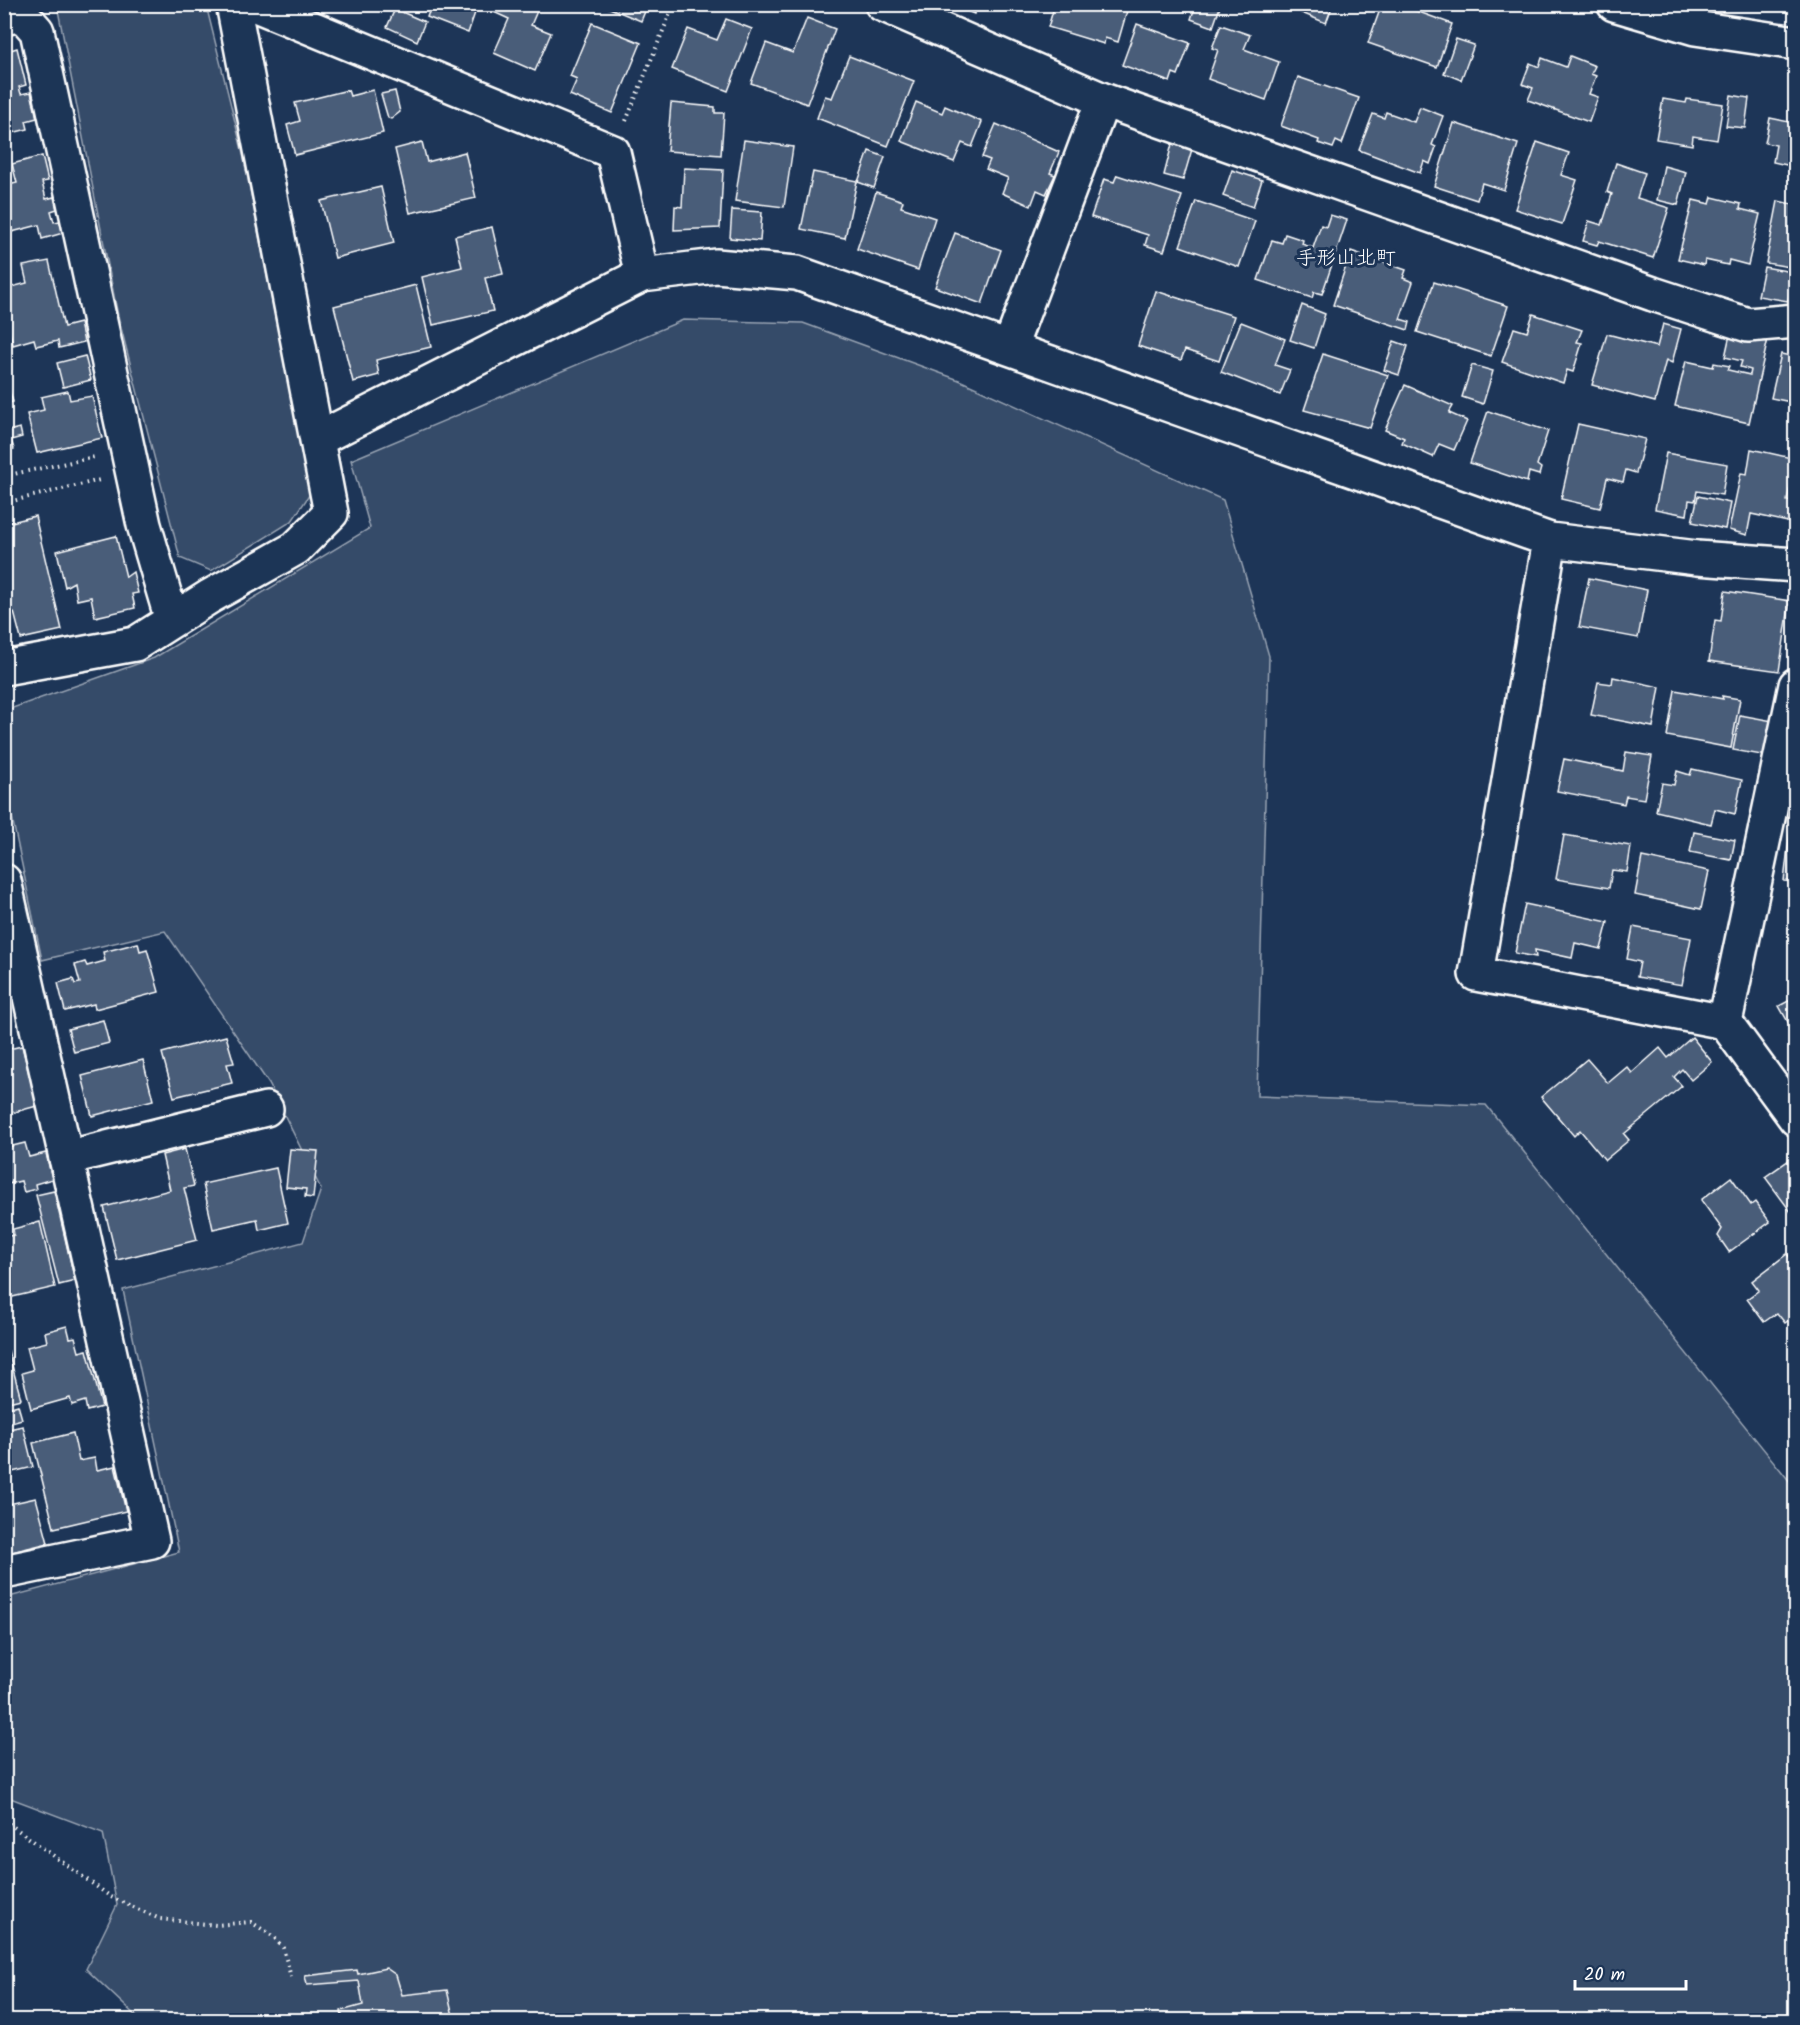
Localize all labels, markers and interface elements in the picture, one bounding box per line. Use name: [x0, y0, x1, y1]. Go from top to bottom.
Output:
district label: 手形山北町: [1296, 243, 1396, 275]
scale bar: [1575, 1953, 1686, 1991]
text: 20 m: [1584, 1961, 1625, 1990]

